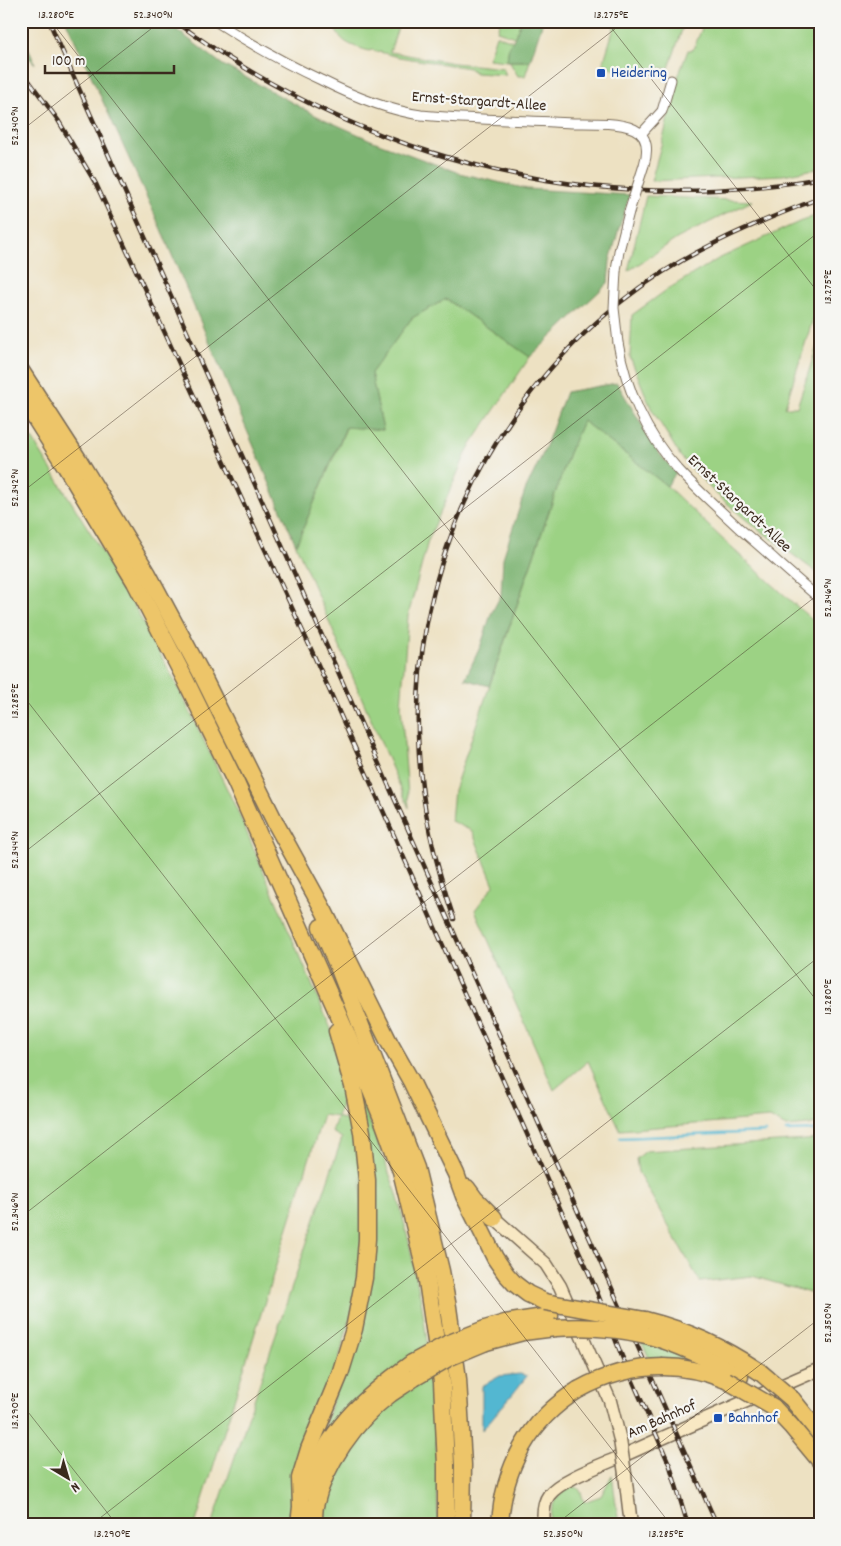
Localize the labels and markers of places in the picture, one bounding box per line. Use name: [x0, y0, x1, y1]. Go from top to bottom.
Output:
place label: Heidering: [611, 62, 667, 85]
marker: Heidering: [595, 67, 607, 79]
place label: Bahnhof: [728, 1407, 778, 1430]
marker: Bahnhof: [712, 1412, 724, 1424]

